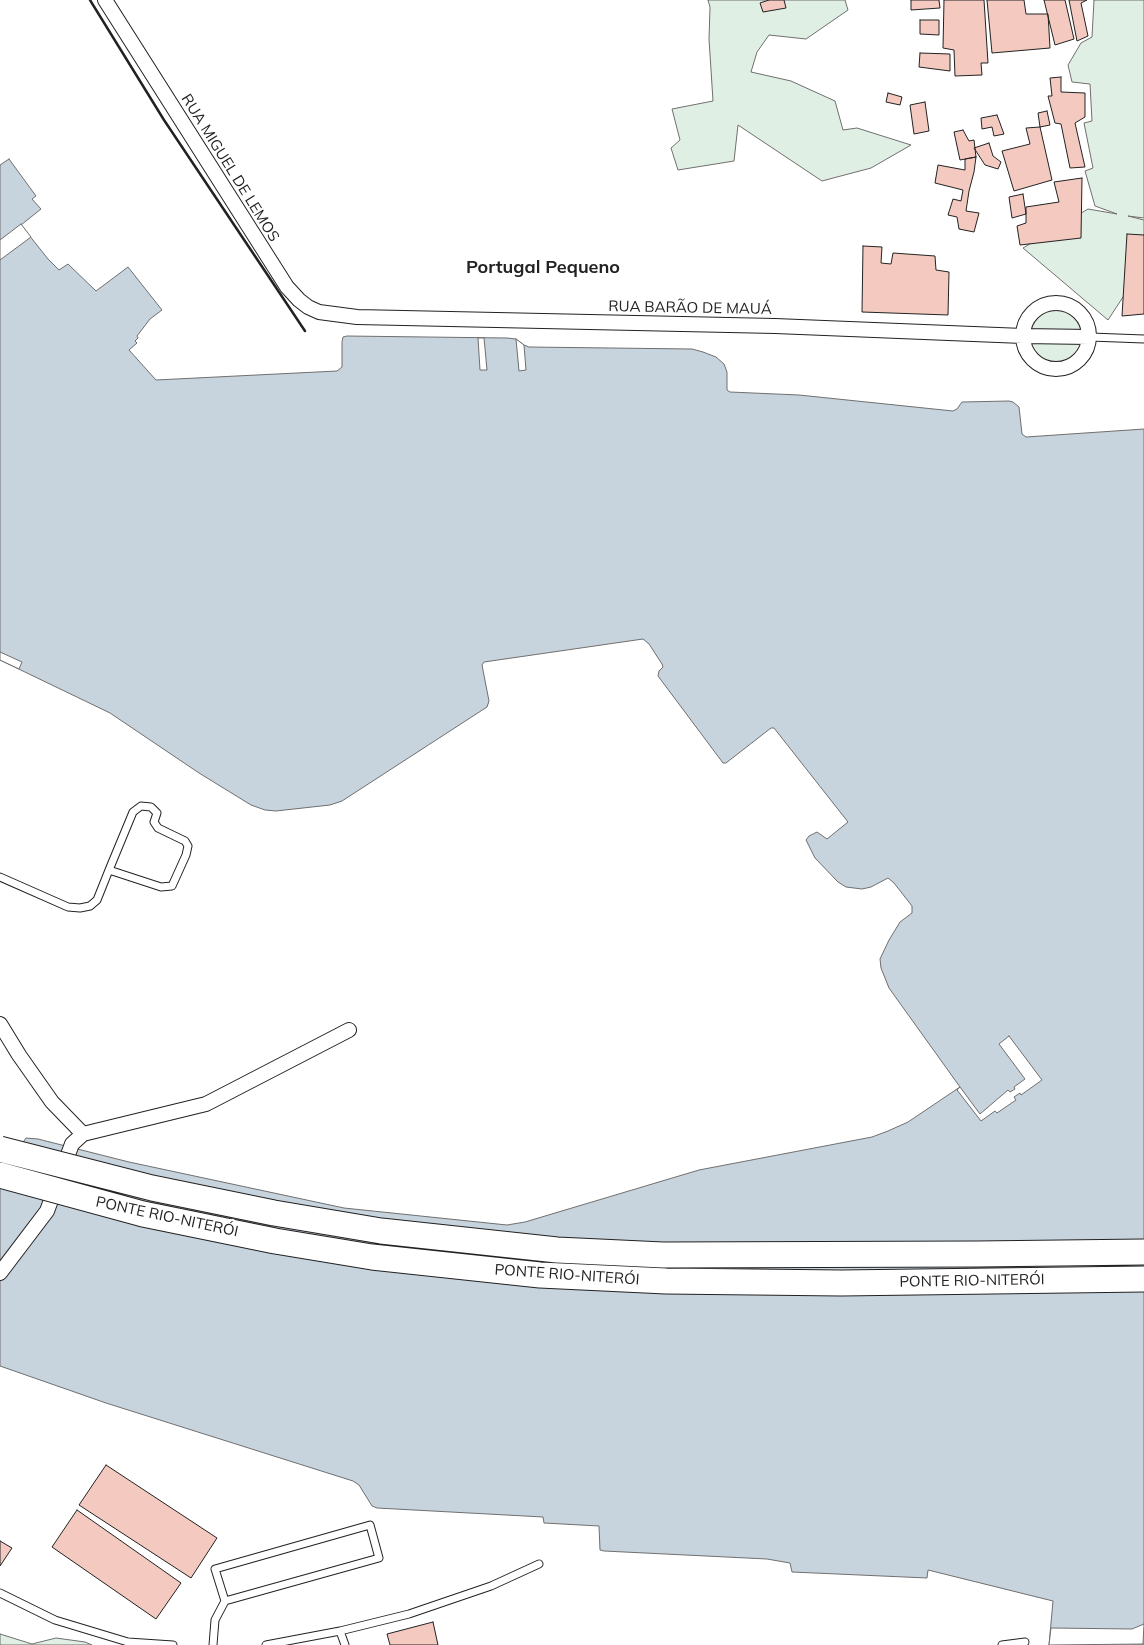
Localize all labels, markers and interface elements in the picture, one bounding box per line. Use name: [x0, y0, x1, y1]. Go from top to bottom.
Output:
street label: RUA MIGUEL DE LEMOS: [177, 91, 283, 245]
district label: Portugal Pequeno: [466, 257, 620, 279]
street label: RUA BARÃO DE MAUÁ: [608, 298, 772, 318]
street label: PONTE RIO-NITERÓI: [94, 1193, 240, 1241]
street label: PONTE RIO-NITERÓI: [494, 1261, 640, 1289]
street label: PONTE RIO-NITERÓI: [899, 1271, 1045, 1291]

